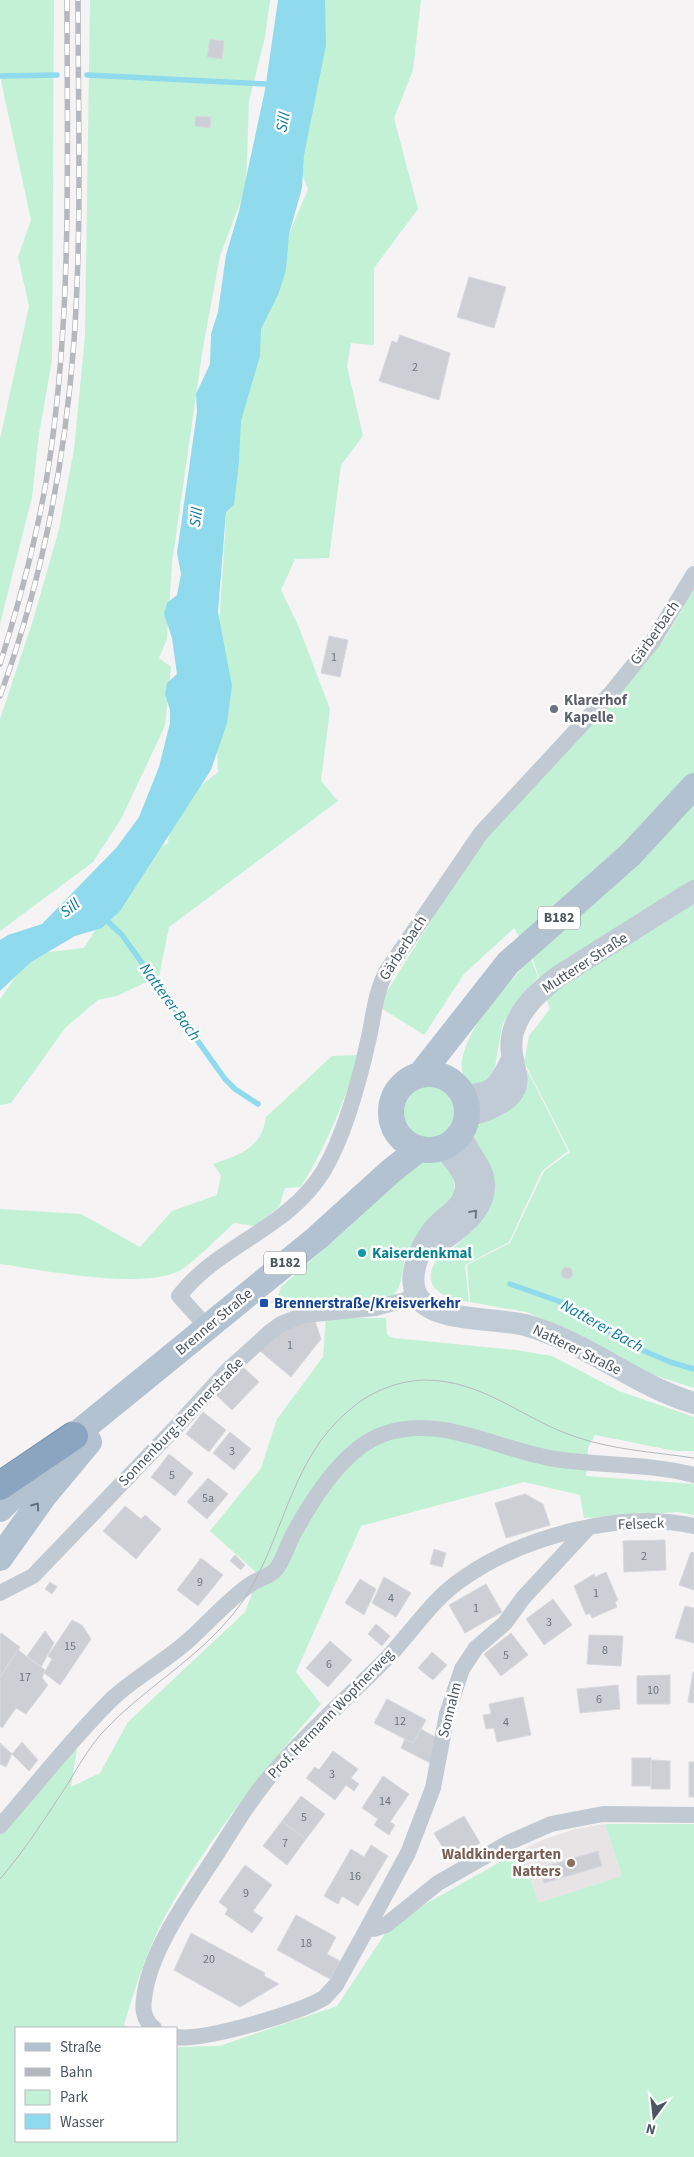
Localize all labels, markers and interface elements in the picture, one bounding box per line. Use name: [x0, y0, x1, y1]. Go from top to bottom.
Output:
water label: Sill: [270, 110, 296, 134]
house number: 2: [412, 359, 418, 376]
water label: Sill: [184, 506, 208, 528]
street label: Gärberbach: [625, 597, 685, 669]
house number: 1: [331, 649, 337, 666]
place label: Klarerhof Kapelle: [564, 690, 628, 728]
marker: Klarerhof Kapelle: [548, 703, 560, 715]
water label: Sill: [55, 893, 85, 923]
road number: B182: [538, 906, 580, 930]
street label: Gärberbach: [374, 911, 432, 985]
street label: Mutterer Straße: [538, 927, 632, 999]
water label: Natterer Bach: [134, 959, 206, 1045]
one-way arrow: [468, 1210, 477, 1219]
place label: Kaiserdenkmal: [372, 1243, 472, 1264]
marker: Kaiserdenkmal: [356, 1247, 368, 1259]
road number: B182: [264, 1252, 306, 1274]
street label: Brenner Straße: [171, 1284, 257, 1360]
place label: Brennerstraße/Kreisverkehr: [274, 1293, 460, 1314]
water label: Natterer Bach: [557, 1294, 647, 1358]
marker: Brennerstraße/Kreisverkehr: [258, 1297, 270, 1309]
street label: Natterer Straße: [529, 1320, 625, 1380]
house number: 1: [287, 1337, 293, 1354]
street label: Sonnenburg-Brennerstraße: [114, 1353, 248, 1491]
house number: 3: [229, 1443, 235, 1460]
house number: 5: [169, 1467, 175, 1484]
house number: 5a: [202, 1490, 214, 1507]
one-way arrow: [30, 1502, 39, 1512]
street label: Felseck: [617, 1513, 665, 1535]
house number: 2: [641, 1548, 647, 1565]
house number: 9: [197, 1574, 203, 1591]
house number: 1: [593, 1585, 599, 1602]
house number: 4: [388, 1590, 394, 1607]
house number: 1: [473, 1600, 479, 1617]
house number: 3: [546, 1614, 552, 1631]
house number: 15: [64, 1638, 76, 1655]
house number: 8: [602, 1642, 608, 1659]
street label: Prof. Hermann Wopfnerweg: [263, 1644, 399, 1784]
house number: 5: [503, 1647, 509, 1664]
house number: 6: [326, 1656, 332, 1673]
house number: 17: [19, 1669, 31, 1686]
street label: Sonnalm: [433, 1680, 467, 1740]
house number: 10: [647, 1682, 659, 1699]
house number: 6: [596, 1691, 602, 1708]
house number: 12: [394, 1713, 406, 1730]
house number: 4: [503, 1714, 509, 1731]
house number: 3: [329, 1766, 335, 1783]
house number: 14: [379, 1793, 391, 1810]
house number: 5: [301, 1809, 307, 1826]
house number: 7: [282, 1835, 288, 1852]
place label: Waldkindergarten Natters: [442, 1844, 561, 1882]
marker: Waldkindergarten Natters: [565, 1857, 577, 1869]
house number: 16: [349, 1868, 361, 1885]
house number: 9: [243, 1885, 249, 1902]
house number: 18: [300, 1935, 312, 1952]
house number: 20: [203, 1951, 215, 1968]
legend: [15, 2027, 178, 2142]
text: Straße: [60, 2037, 101, 2058]
text: Bahn: [60, 2062, 93, 2083]
text: Park: [60, 2087, 89, 2108]
north arrow: [629, 2092, 679, 2142]
text: Wasser: [60, 2112, 105, 2133]
text: N: [644, 2118, 658, 2139]

